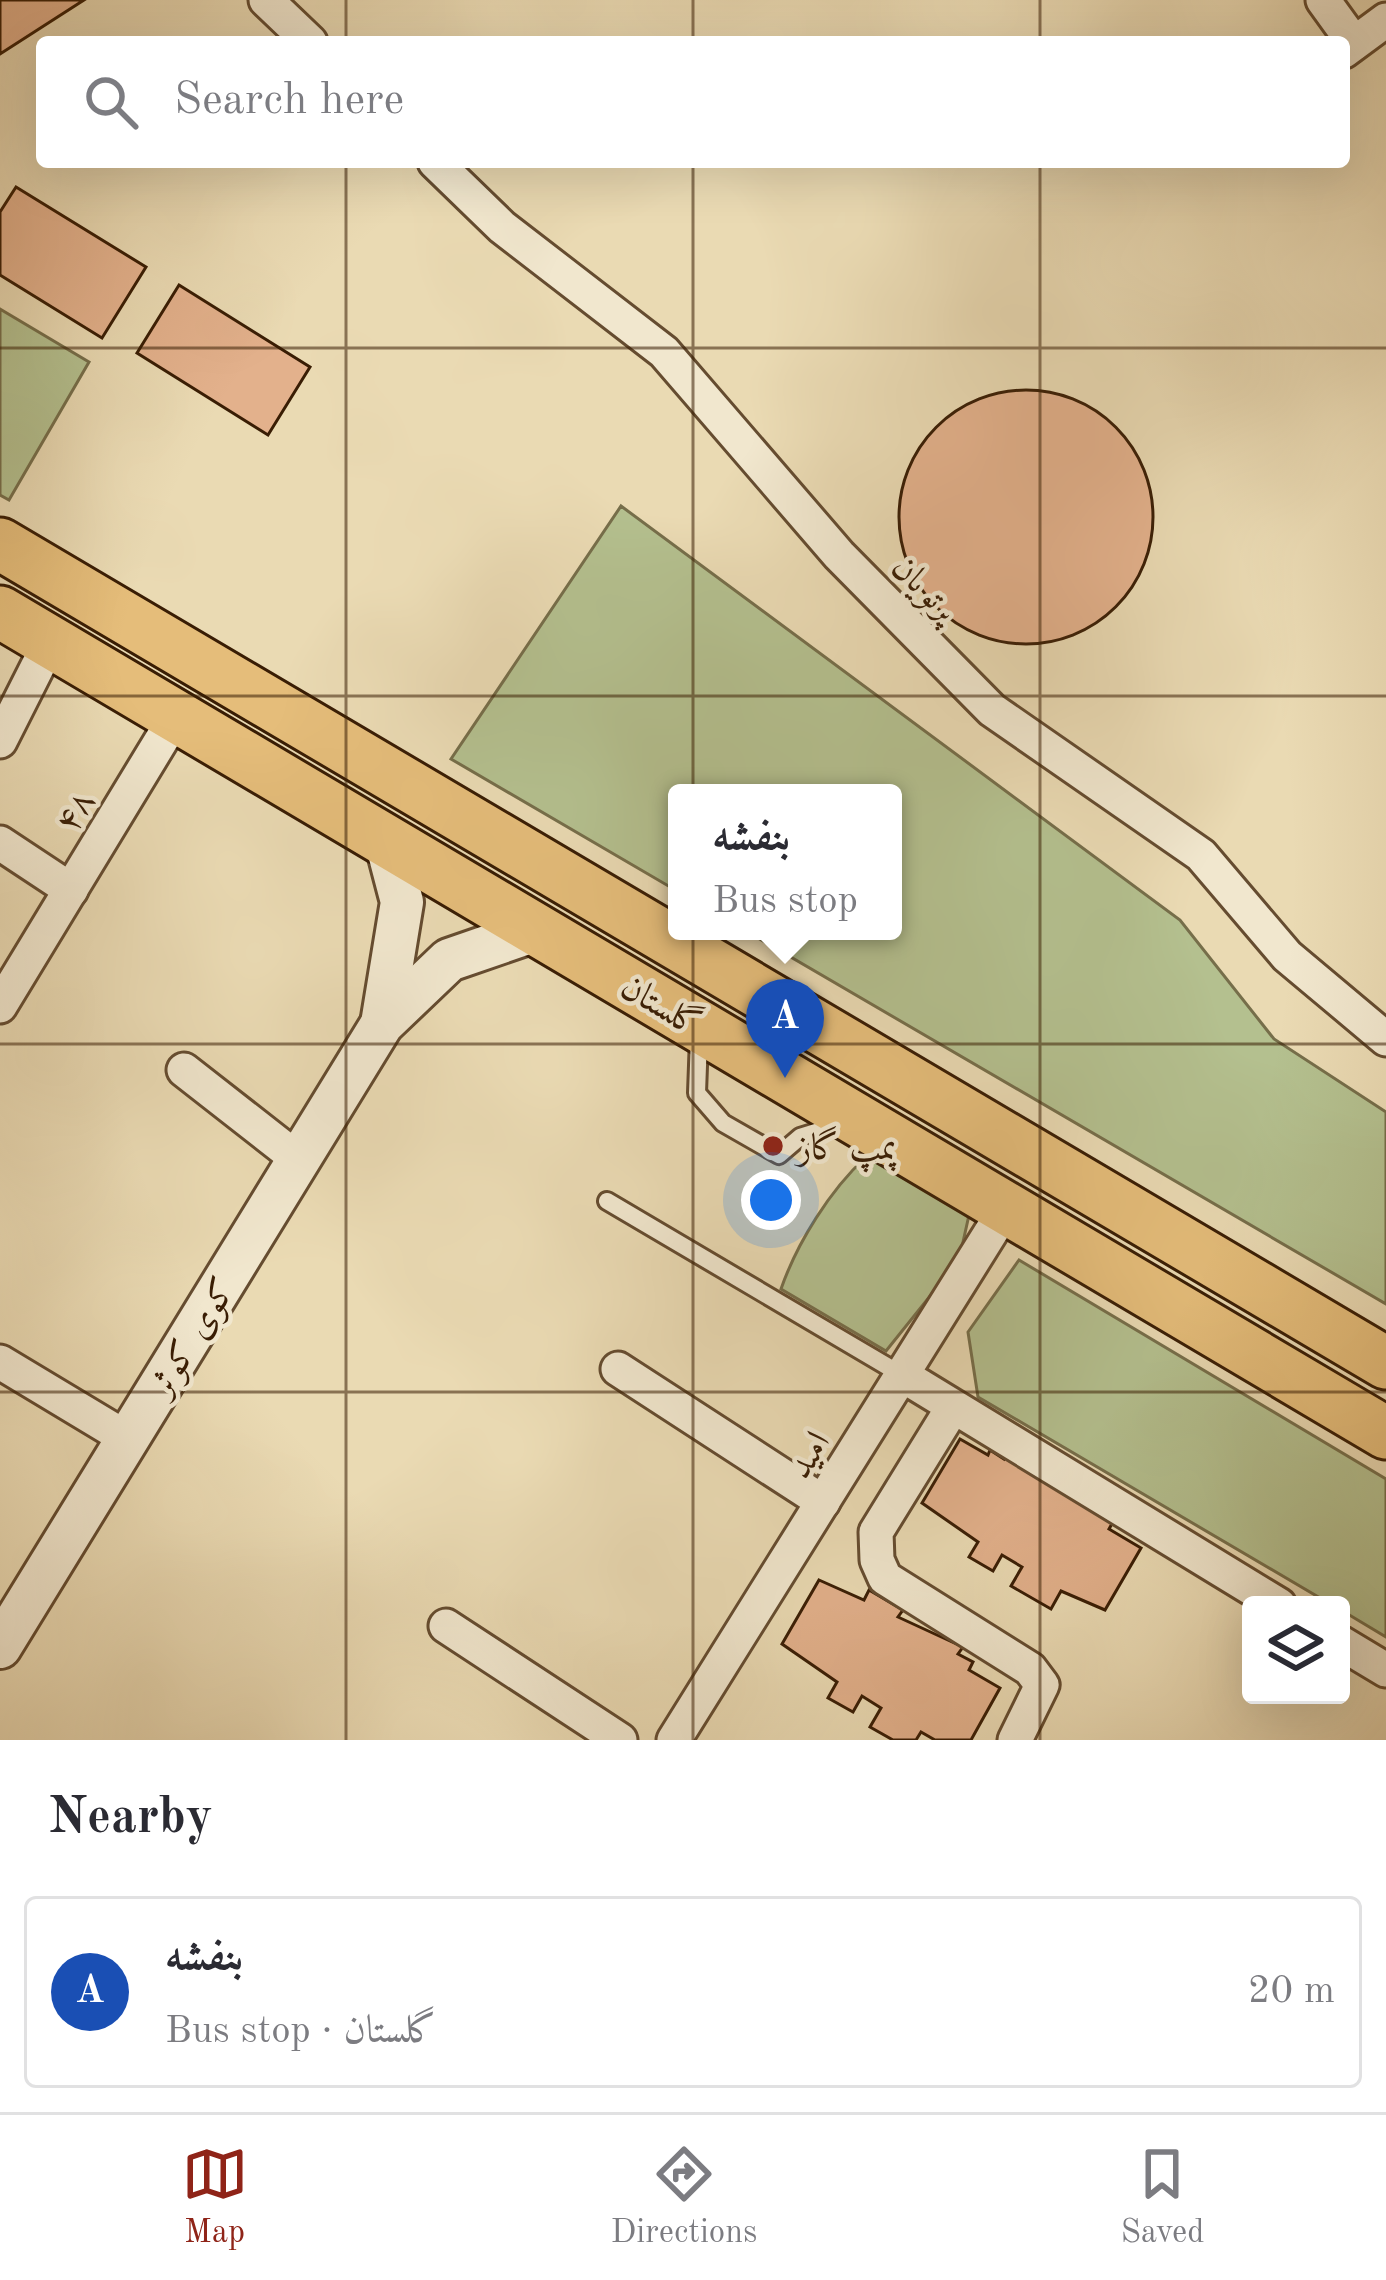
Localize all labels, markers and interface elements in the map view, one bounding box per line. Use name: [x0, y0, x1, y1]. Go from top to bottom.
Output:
search box: [36, 36, 1350, 168]
icon: search: [78, 69, 144, 135]
text: Search here: [174, 79, 404, 124]
street label: پرتویان: [882, 550, 966, 634]
popup: [668, 784, 902, 940]
street label: ۴۸: [50, 785, 103, 839]
text: بنفشه: [712, 815, 790, 860]
text: Bus stop: [712, 882, 858, 921]
street label: گلستان: [614, 964, 710, 1045]
pin: A: [746, 979, 824, 1078]
place label: پمپ گاز: [794, 1125, 897, 1173]
marker: پمپ گاز: [760, 1133, 786, 1159]
your location: [741, 1170, 801, 1230]
street label: کوی کوثر: [141, 1272, 245, 1407]
street label: امید: [783, 1426, 838, 1486]
map controls: [1242, 1596, 1350, 1704]
button: layers: [1242, 1596, 1350, 1704]
text: Nearby: [48, 1793, 213, 1844]
text: بنفشه: [165, 1935, 243, 1980]
text: A: [75, 1972, 105, 2011]
text: 20 m: [1248, 1972, 1335, 2011]
text: Bus stop · گلستان: [165, 2012, 437, 2051]
tab: Map: [182, 2141, 248, 2254]
tab: Directions: [611, 2141, 757, 2254]
tab: Saved: [1120, 2141, 1204, 2254]

